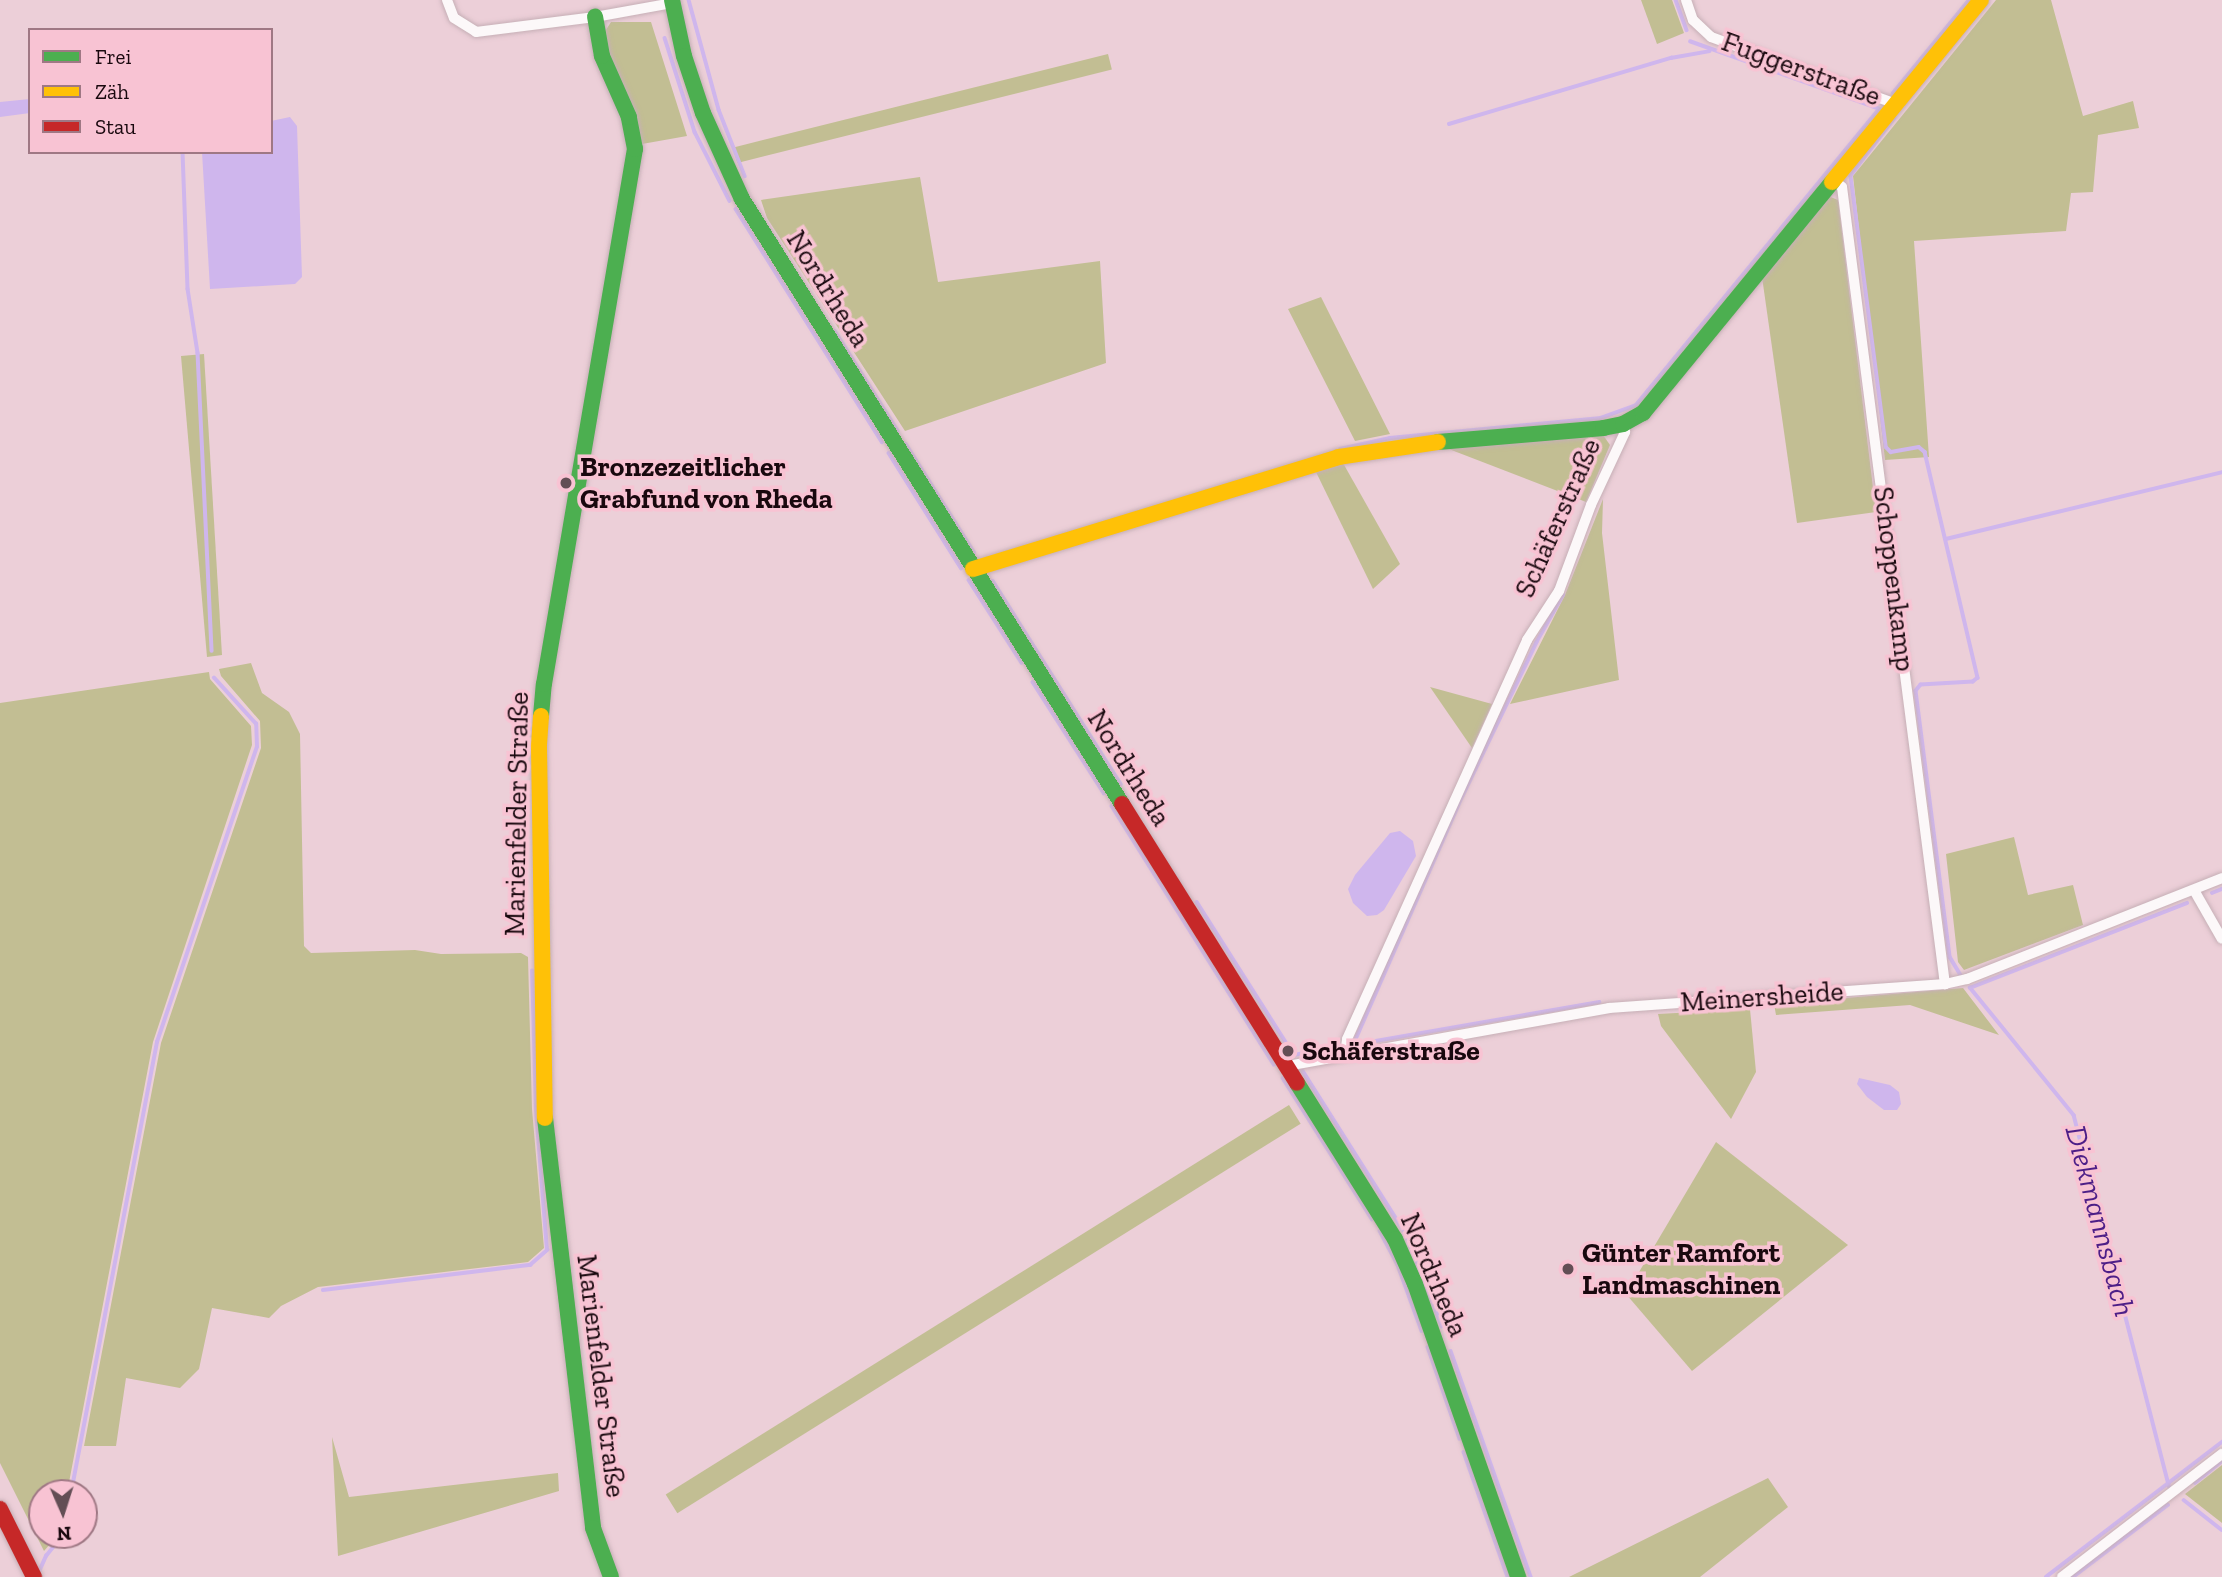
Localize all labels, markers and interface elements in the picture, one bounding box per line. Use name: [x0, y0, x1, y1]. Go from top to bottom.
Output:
street label: Fuggerstraße: [1717, 25, 1885, 113]
legend: [28, 28, 273, 154]
text: Frei: [95, 44, 131, 69]
text: Zäh: [95, 79, 129, 104]
text: Stau: [95, 114, 136, 139]
street label: Nordrheda: [779, 225, 877, 353]
street label: Schäferstraße: [1508, 433, 1608, 603]
place label: Bronzezeitlicher Grabfund von Rheda: [580, 450, 833, 516]
marker: Bronzezeitlicher Grabfund von Rheda: [558, 475, 574, 491]
street label: Schoppenkamp: [1866, 485, 1922, 673]
street label: Marienfelder Straße: [498, 691, 536, 937]
street label: Nordrheda: [1080, 704, 1178, 832]
street label: Meinersheide: [1679, 975, 1845, 1019]
place label: Schäferstraße: [1302, 1034, 1480, 1068]
marker: Schäferstraße: [1280, 1043, 1296, 1059]
water label: Diekmannsbach: [2057, 1122, 2143, 1320]
street label: Nordrheda: [1393, 1208, 1475, 1342]
place label: Günter Ramfort Landmaschinen: [1582, 1236, 1780, 1302]
street label: Marienfelder Straße: [569, 1252, 633, 1500]
marker: Günter Ramfort Landmaschinen: [1560, 1261, 1576, 1277]
north arrow: [28, 1479, 98, 1549]
text: N: [56, 1522, 72, 1545]

